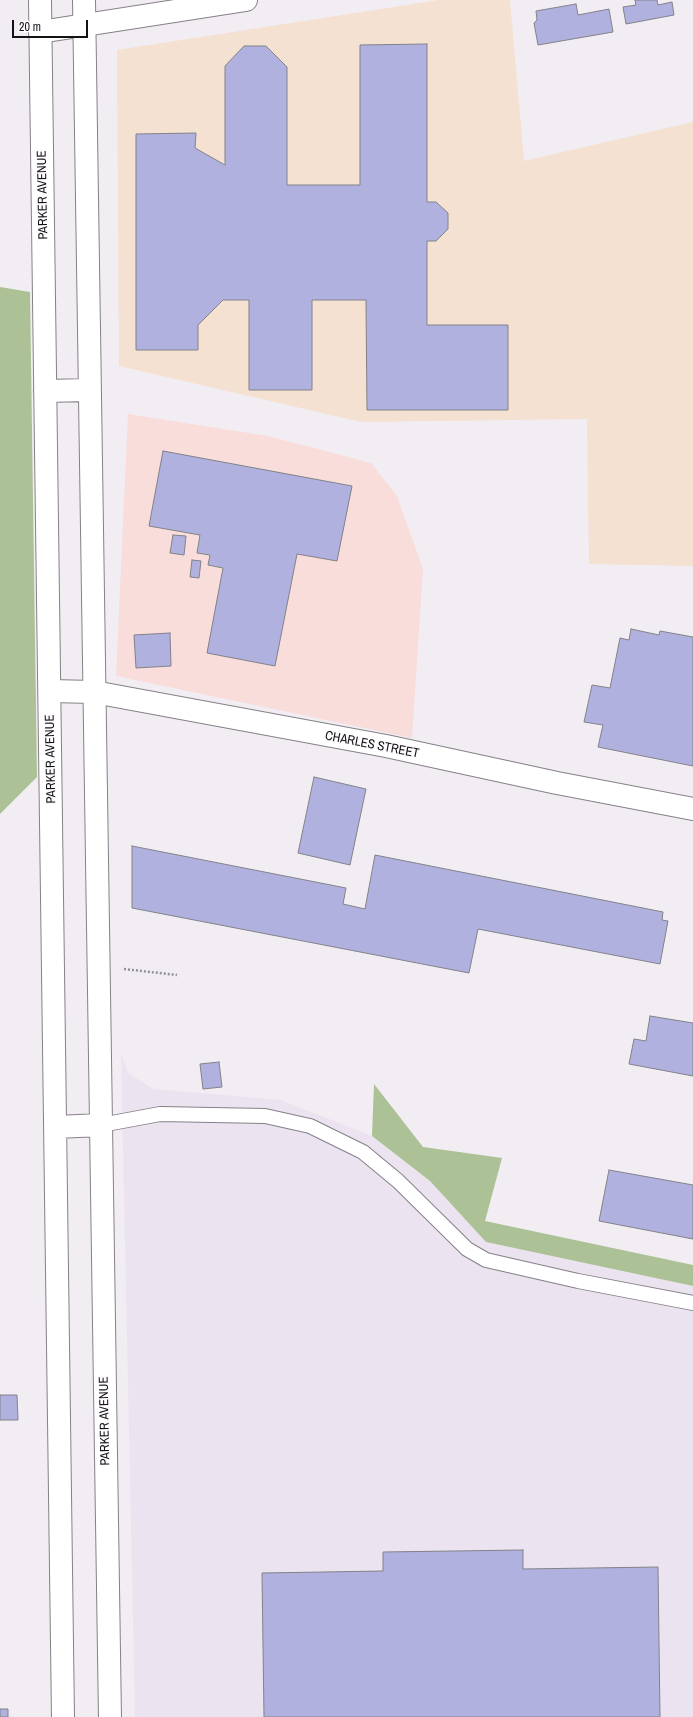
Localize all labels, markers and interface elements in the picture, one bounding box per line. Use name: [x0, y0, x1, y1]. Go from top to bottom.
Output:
scale bar: [14, 12, 90, 38]
text: 20 m: [19, 19, 41, 35]
street label: PARKER AVENUE: [34, 150, 52, 240]
street label: PARKER AVENUE: [42, 714, 60, 804]
street label: CHARLES STREET: [324, 728, 420, 762]
street label: PARKER AVENUE: [96, 1376, 114, 1466]

